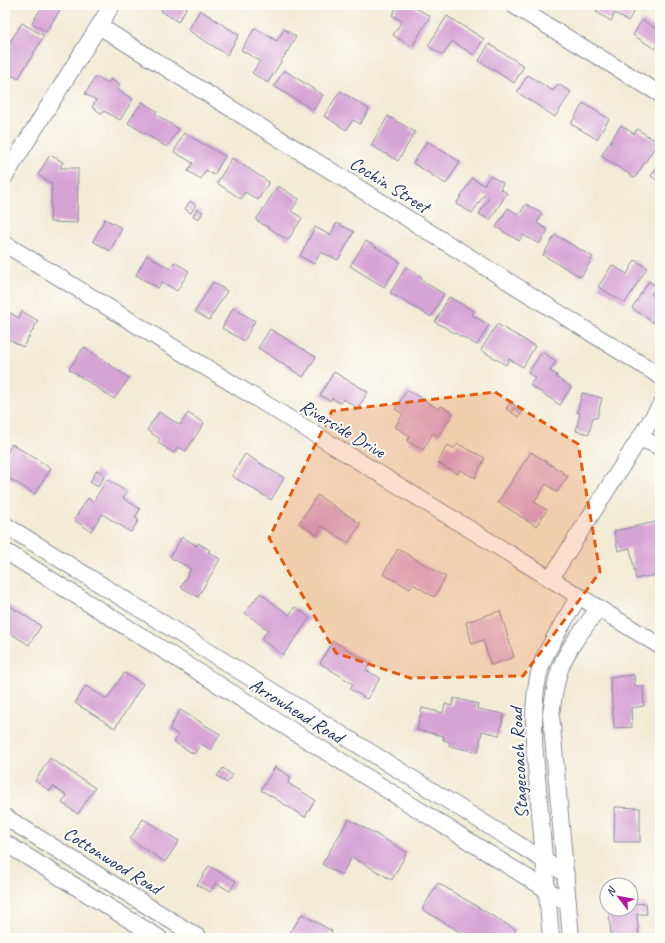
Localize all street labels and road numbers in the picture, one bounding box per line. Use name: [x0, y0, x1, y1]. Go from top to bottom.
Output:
street label: Cochin Street: [345, 151, 436, 220]
street label: Riverside Drive: [295, 394, 391, 465]
street label: Arrowhead Road: [245, 673, 350, 751]
street label: Stagecoach Road: [504, 704, 534, 819]
street label: Cottonwood Road: [59, 821, 168, 902]

